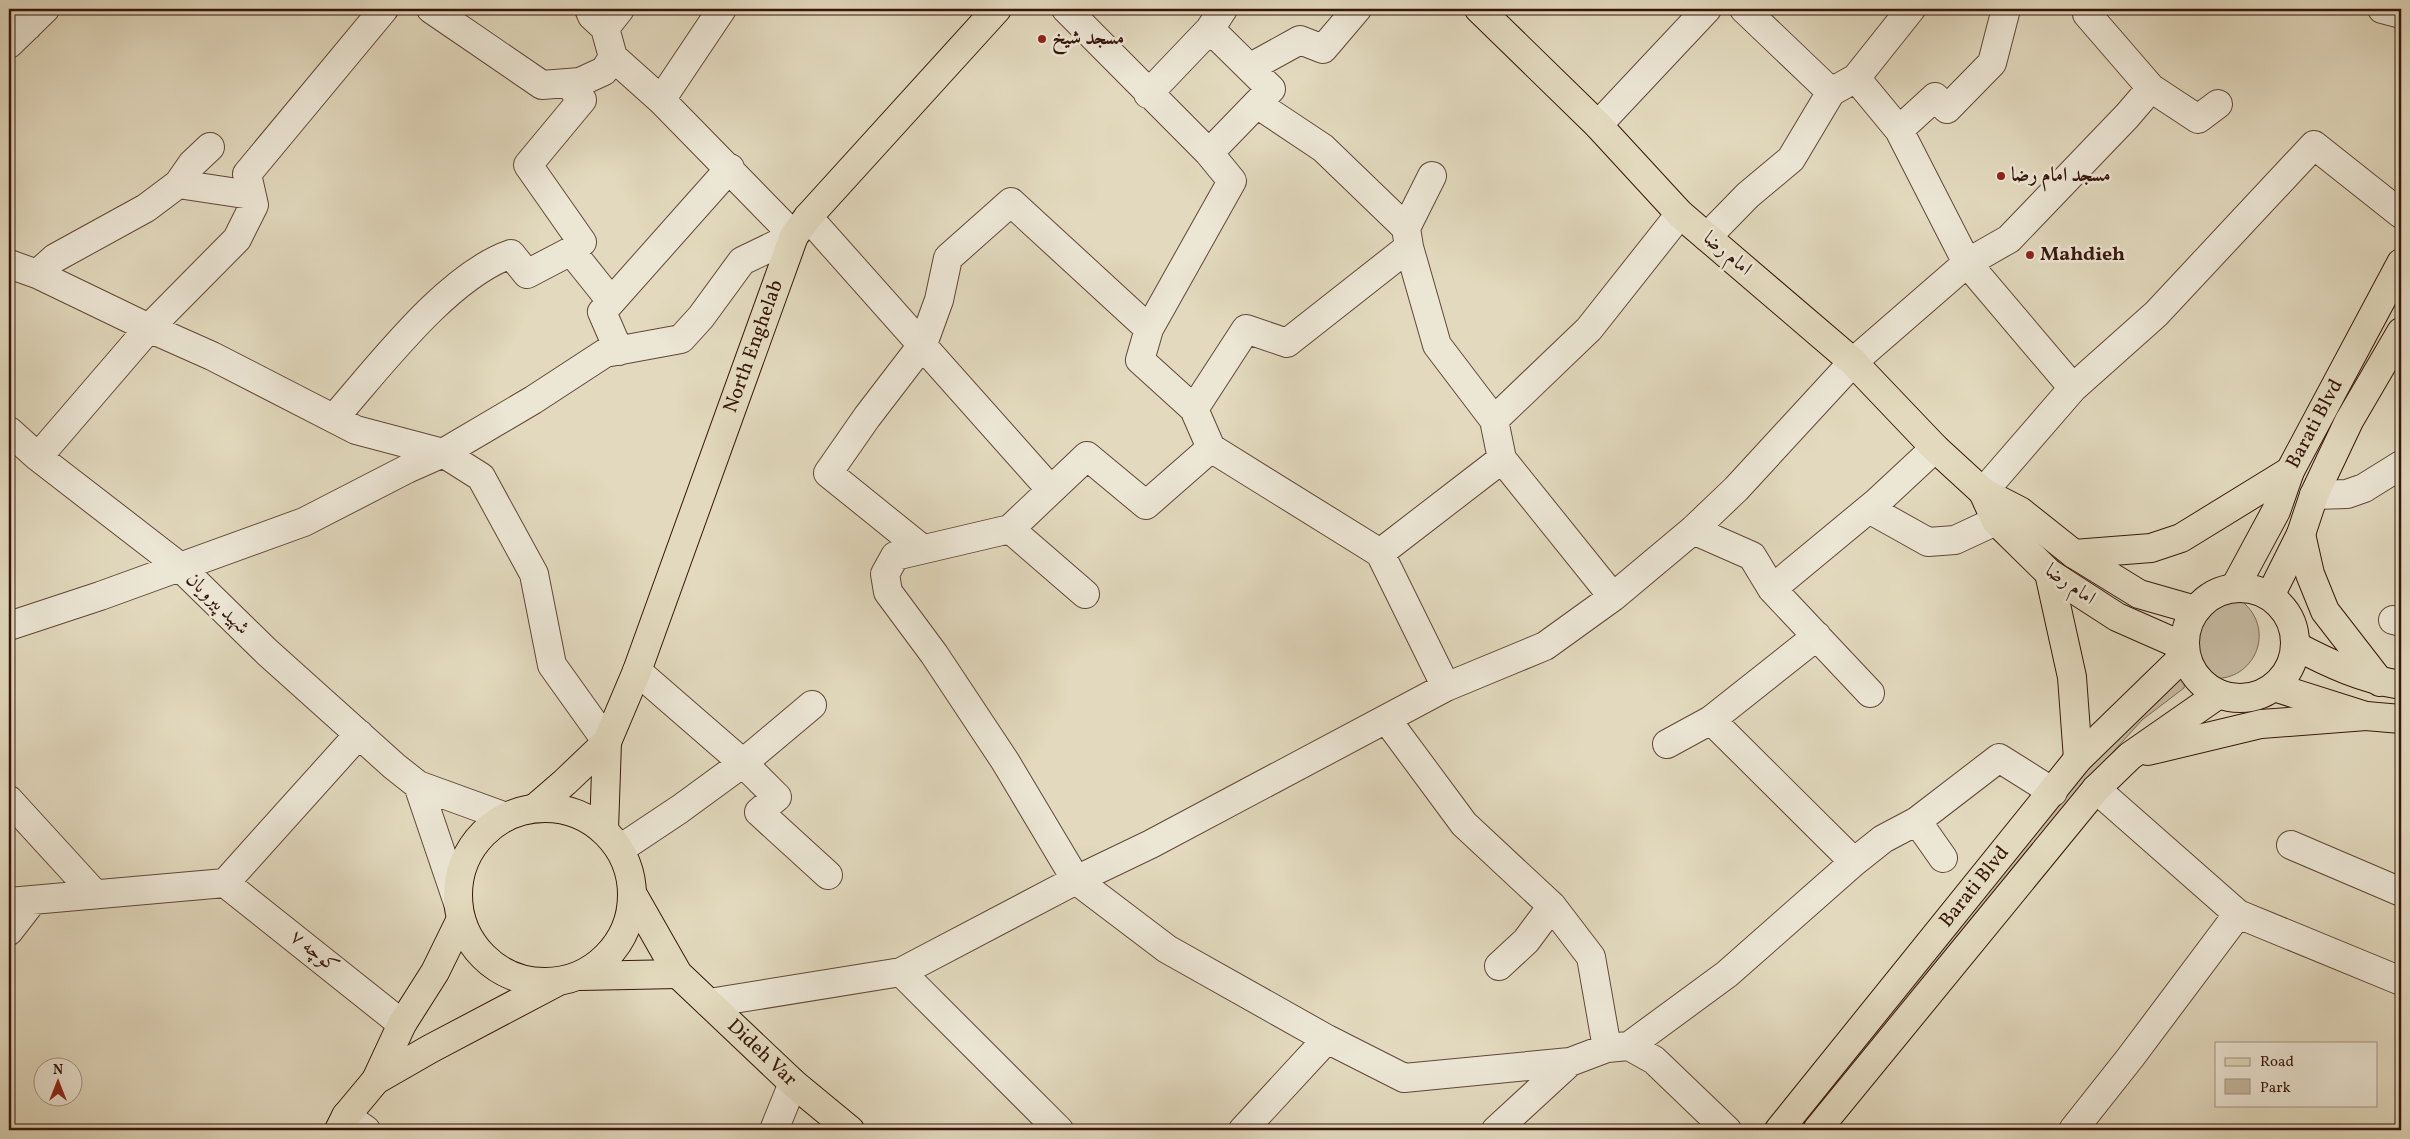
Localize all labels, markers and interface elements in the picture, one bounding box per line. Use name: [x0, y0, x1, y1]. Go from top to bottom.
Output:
place label: مسجد شیخ: [1052, 25, 1124, 55]
marker: مسجد شیخ: [1036, 33, 1048, 45]
place label: مسجد امام رضا: [2011, 162, 2111, 192]
marker: مسجد امام رضا: [1995, 170, 2007, 182]
street label: امام رضا: [1695, 225, 1758, 284]
place label: Mahdieh: [2040, 241, 2125, 269]
marker: Mahdieh: [2024, 249, 2036, 261]
street label: North Enghelab: [717, 276, 791, 417]
street label: Barati Blvd: [2280, 374, 2350, 474]
street label: امام رضا: [2038, 557, 2101, 614]
street label: شهید پیرویان: [179, 566, 255, 642]
street label: Barati Blvd: [1933, 840, 2016, 934]
street label: کوچه ۷: [284, 924, 344, 980]
street label: Dideh Var: [720, 1013, 803, 1093]
legend: [2215, 1042, 2378, 1106]
text: Road: [2260, 1052, 2294, 1073]
north arrow: [32, 1056, 82, 1106]
text: N: [53, 1061, 63, 1080]
text: Park: [2260, 1078, 2291, 1099]

